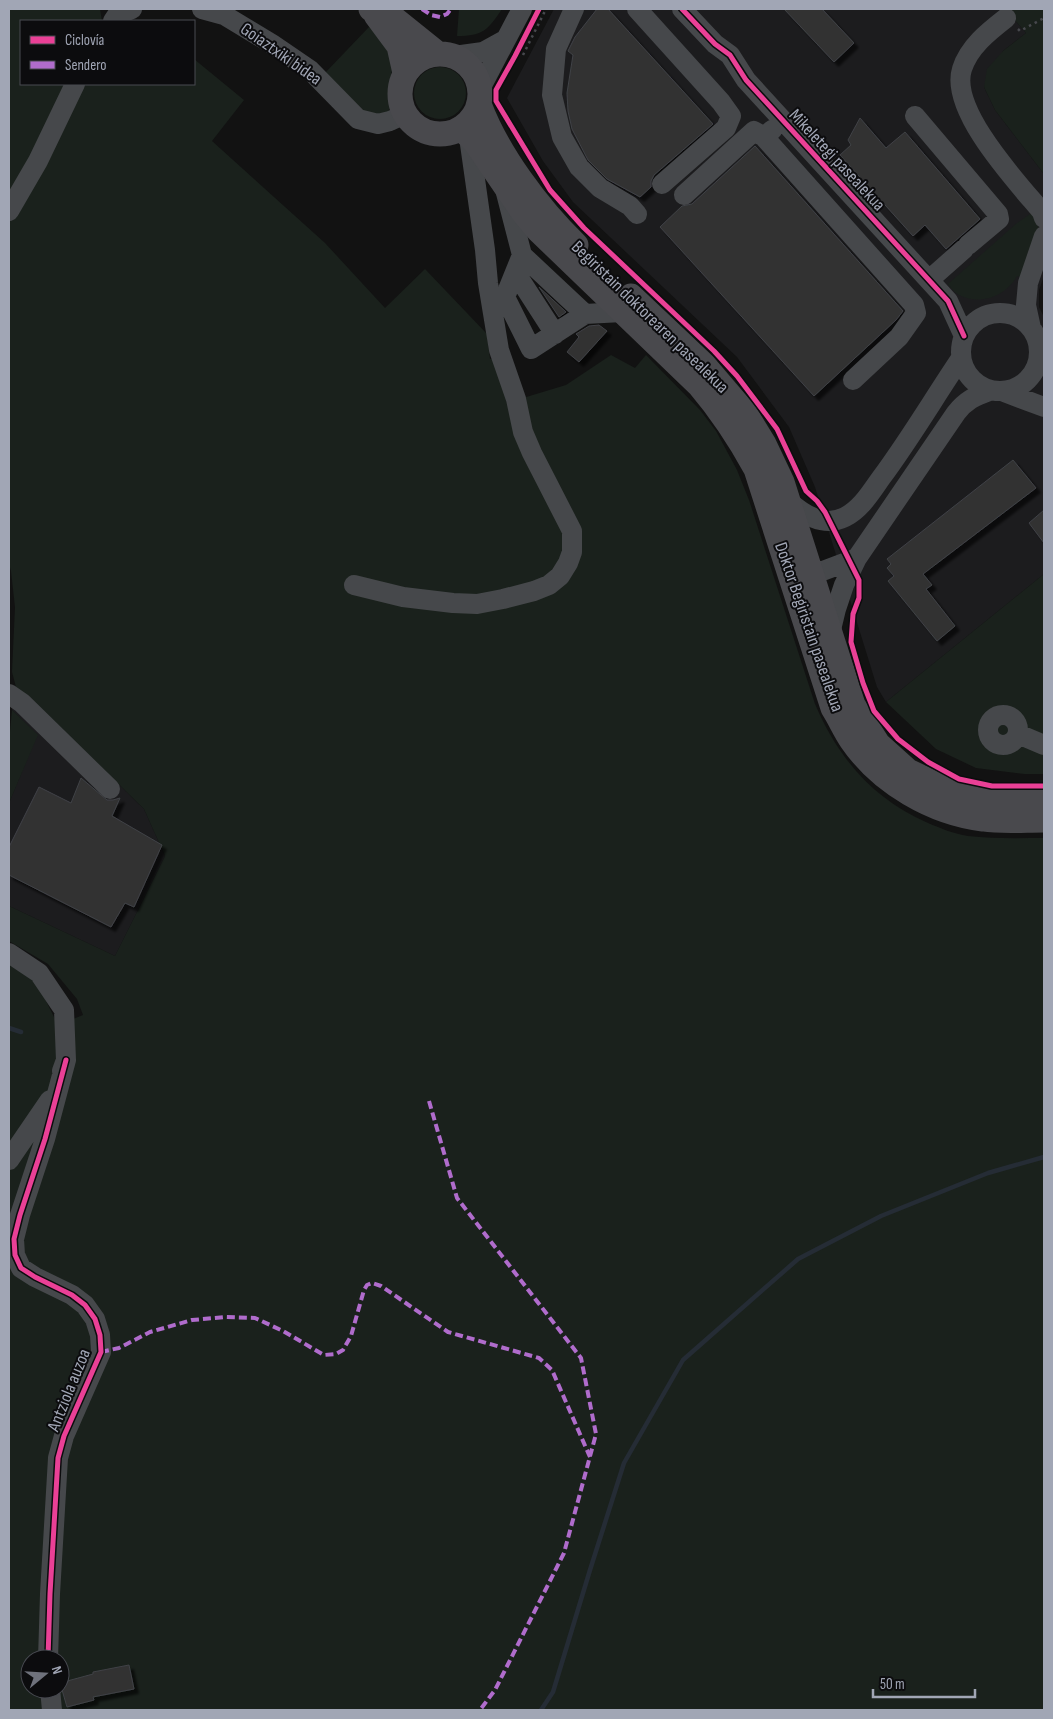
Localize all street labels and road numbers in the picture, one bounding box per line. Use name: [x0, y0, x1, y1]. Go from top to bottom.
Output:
street label: Goiaztxiki bidea: [236, 18, 326, 90]
street label: Mikeletegi pasealekua: [785, 105, 889, 215]
street label: Begiristain doktorearen pasealekua: [567, 236, 733, 398]
street label: Doktor Begiristain pasealekua: [770, 539, 848, 715]
street label: Antziola auzoa: [43, 1346, 95, 1435]

